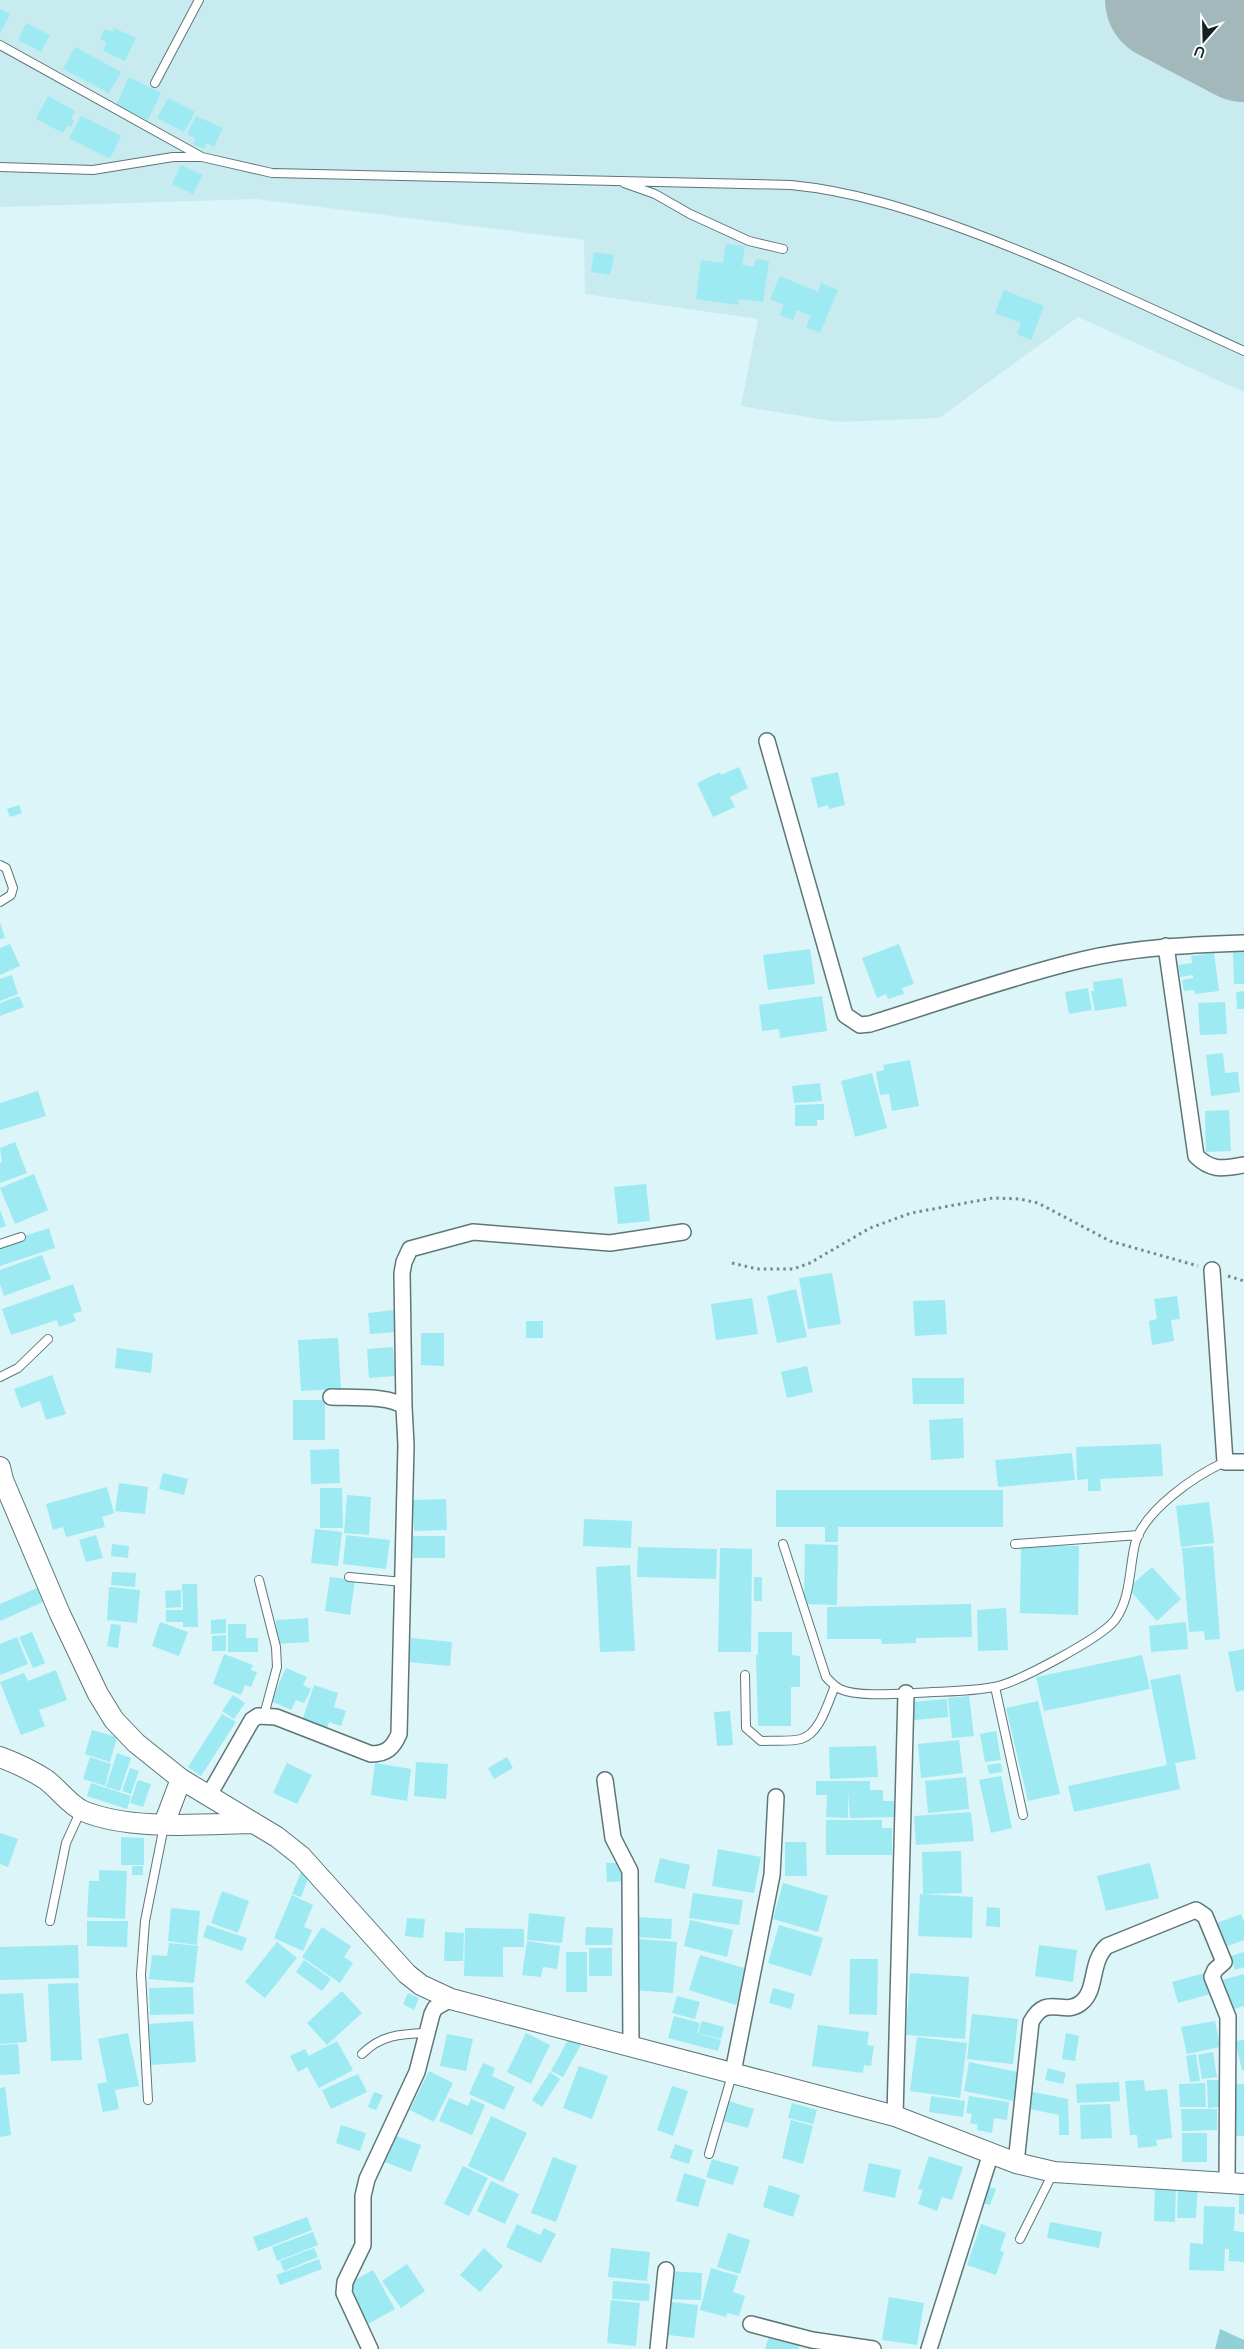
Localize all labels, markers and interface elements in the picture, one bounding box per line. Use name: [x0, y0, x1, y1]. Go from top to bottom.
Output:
north arrow: [1179, 15, 1229, 65]
text: U: [1192, 42, 1208, 62]

